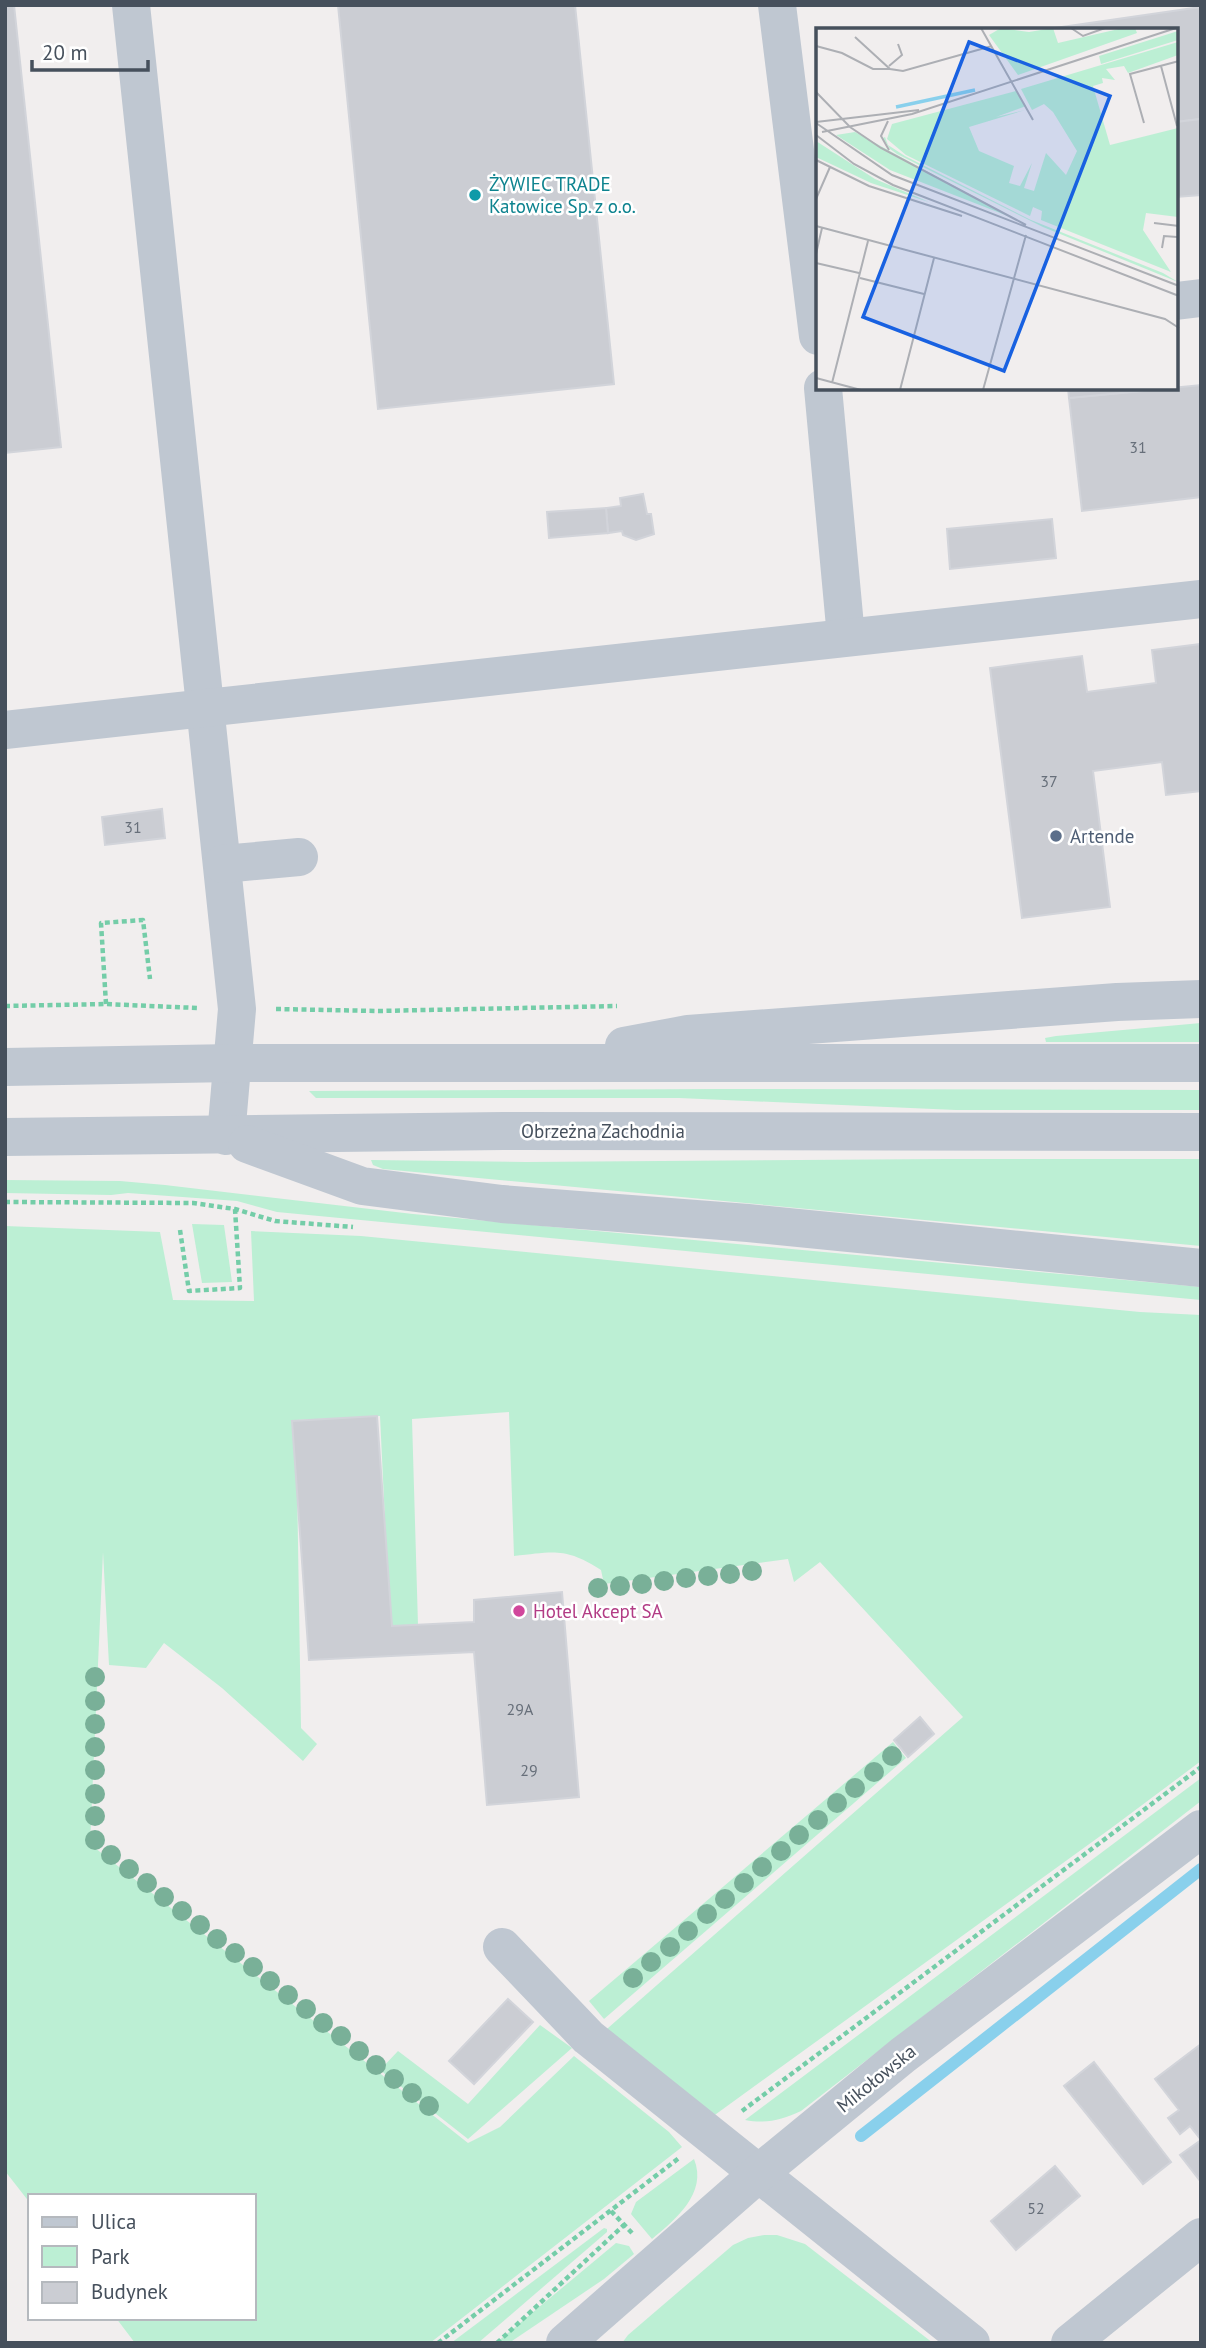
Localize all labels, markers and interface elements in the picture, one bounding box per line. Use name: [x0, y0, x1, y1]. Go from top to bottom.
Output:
scale bar: [32, 28, 147, 72]
inset map: [816, 28, 1178, 390]
text: 20 m: [42, 39, 88, 66]
place label: ŻYWIEC TRADE Katowice Sp. z o.o.: [489, 172, 636, 218]
marker: ŻYWIEC TRADE Katowice Sp. z o.o.: [467, 187, 483, 203]
house number: 31: [1129, 437, 1147, 457]
house number: 37: [1040, 771, 1058, 791]
house number: 31: [124, 817, 142, 837]
place label: Artende: [1070, 824, 1134, 848]
marker: Artende: [1048, 828, 1064, 844]
street label: Obrzeżna Zachodnia: [521, 1119, 685, 1143]
place label: Hotel Akcept SA: [533, 1599, 663, 1623]
marker: Hotel Akcept SA: [511, 1603, 527, 1619]
house number: 29A: [507, 1699, 534, 1719]
house number: 29: [520, 1760, 538, 1780]
street label: Mikołowska: [831, 2039, 921, 2117]
legend: [28, 2194, 256, 2320]
house number: 52: [1027, 2198, 1045, 2218]
text: Ulica: [91, 2208, 136, 2235]
text: Park: [91, 2243, 130, 2270]
text: Budynek: [91, 2278, 168, 2305]

